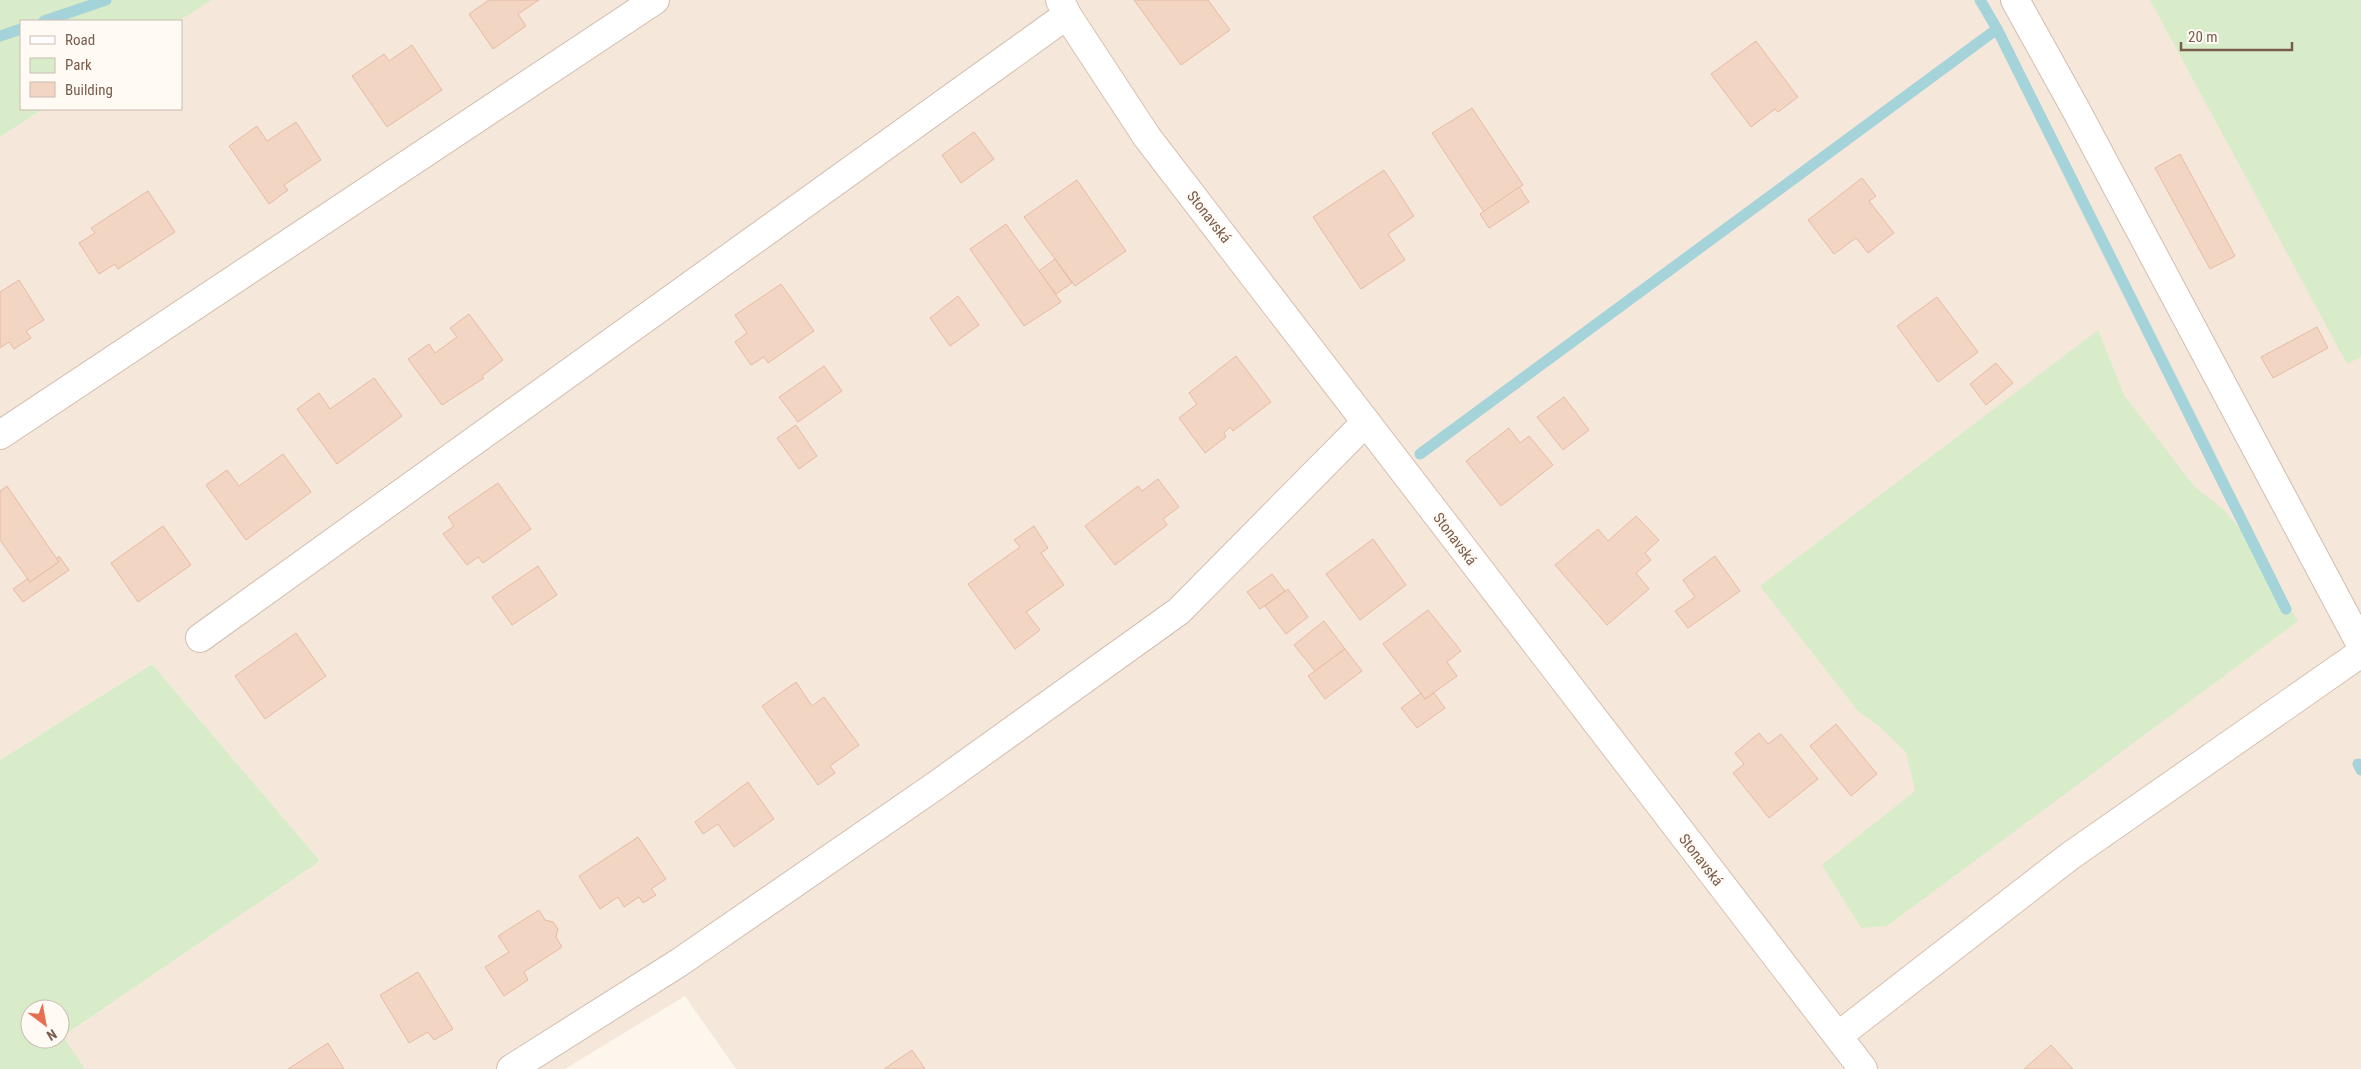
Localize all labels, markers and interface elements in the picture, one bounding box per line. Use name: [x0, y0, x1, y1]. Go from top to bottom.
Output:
legend: [20, 20, 182, 110]
scale bar: [2181, 20, 2292, 52]
text: 20 m: [2188, 28, 2218, 46]
text: Road: [65, 31, 95, 49]
text: Park: [65, 56, 92, 74]
text: Building: [65, 81, 113, 99]
street label: Stonavská: [1183, 187, 1235, 247]
street label: Stonavská: [1429, 509, 1481, 569]
street label: Stonavská: [1675, 830, 1727, 890]
north arrow: [20, 999, 70, 1049]
text: N: [44, 1026, 60, 1044]

